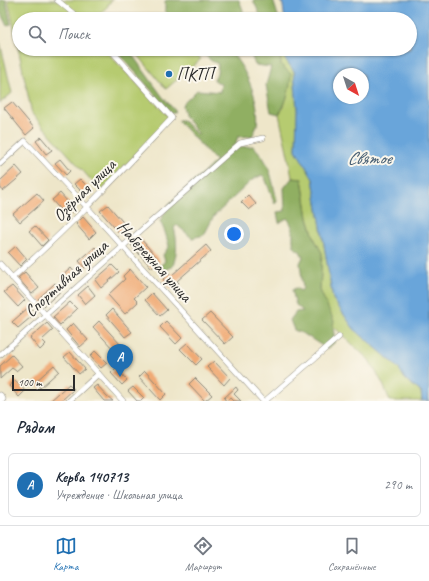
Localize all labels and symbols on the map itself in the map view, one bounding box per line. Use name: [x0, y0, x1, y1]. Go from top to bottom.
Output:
place label: ПКТП: [177, 64, 216, 85]
north arrow: [333, 68, 369, 104]
marker: ПКТП: [164, 69, 174, 79]
water label: Святое: [347, 147, 394, 169]
street label: Озёрная улица: [49, 154, 122, 227]
street label: Набережная улица: [113, 216, 197, 307]
your location: [224, 224, 244, 244]
street label: Спортивная улица: [20, 234, 114, 321]
pin: A: [107, 344, 133, 377]
scale bar: [12, 373, 75, 392]

